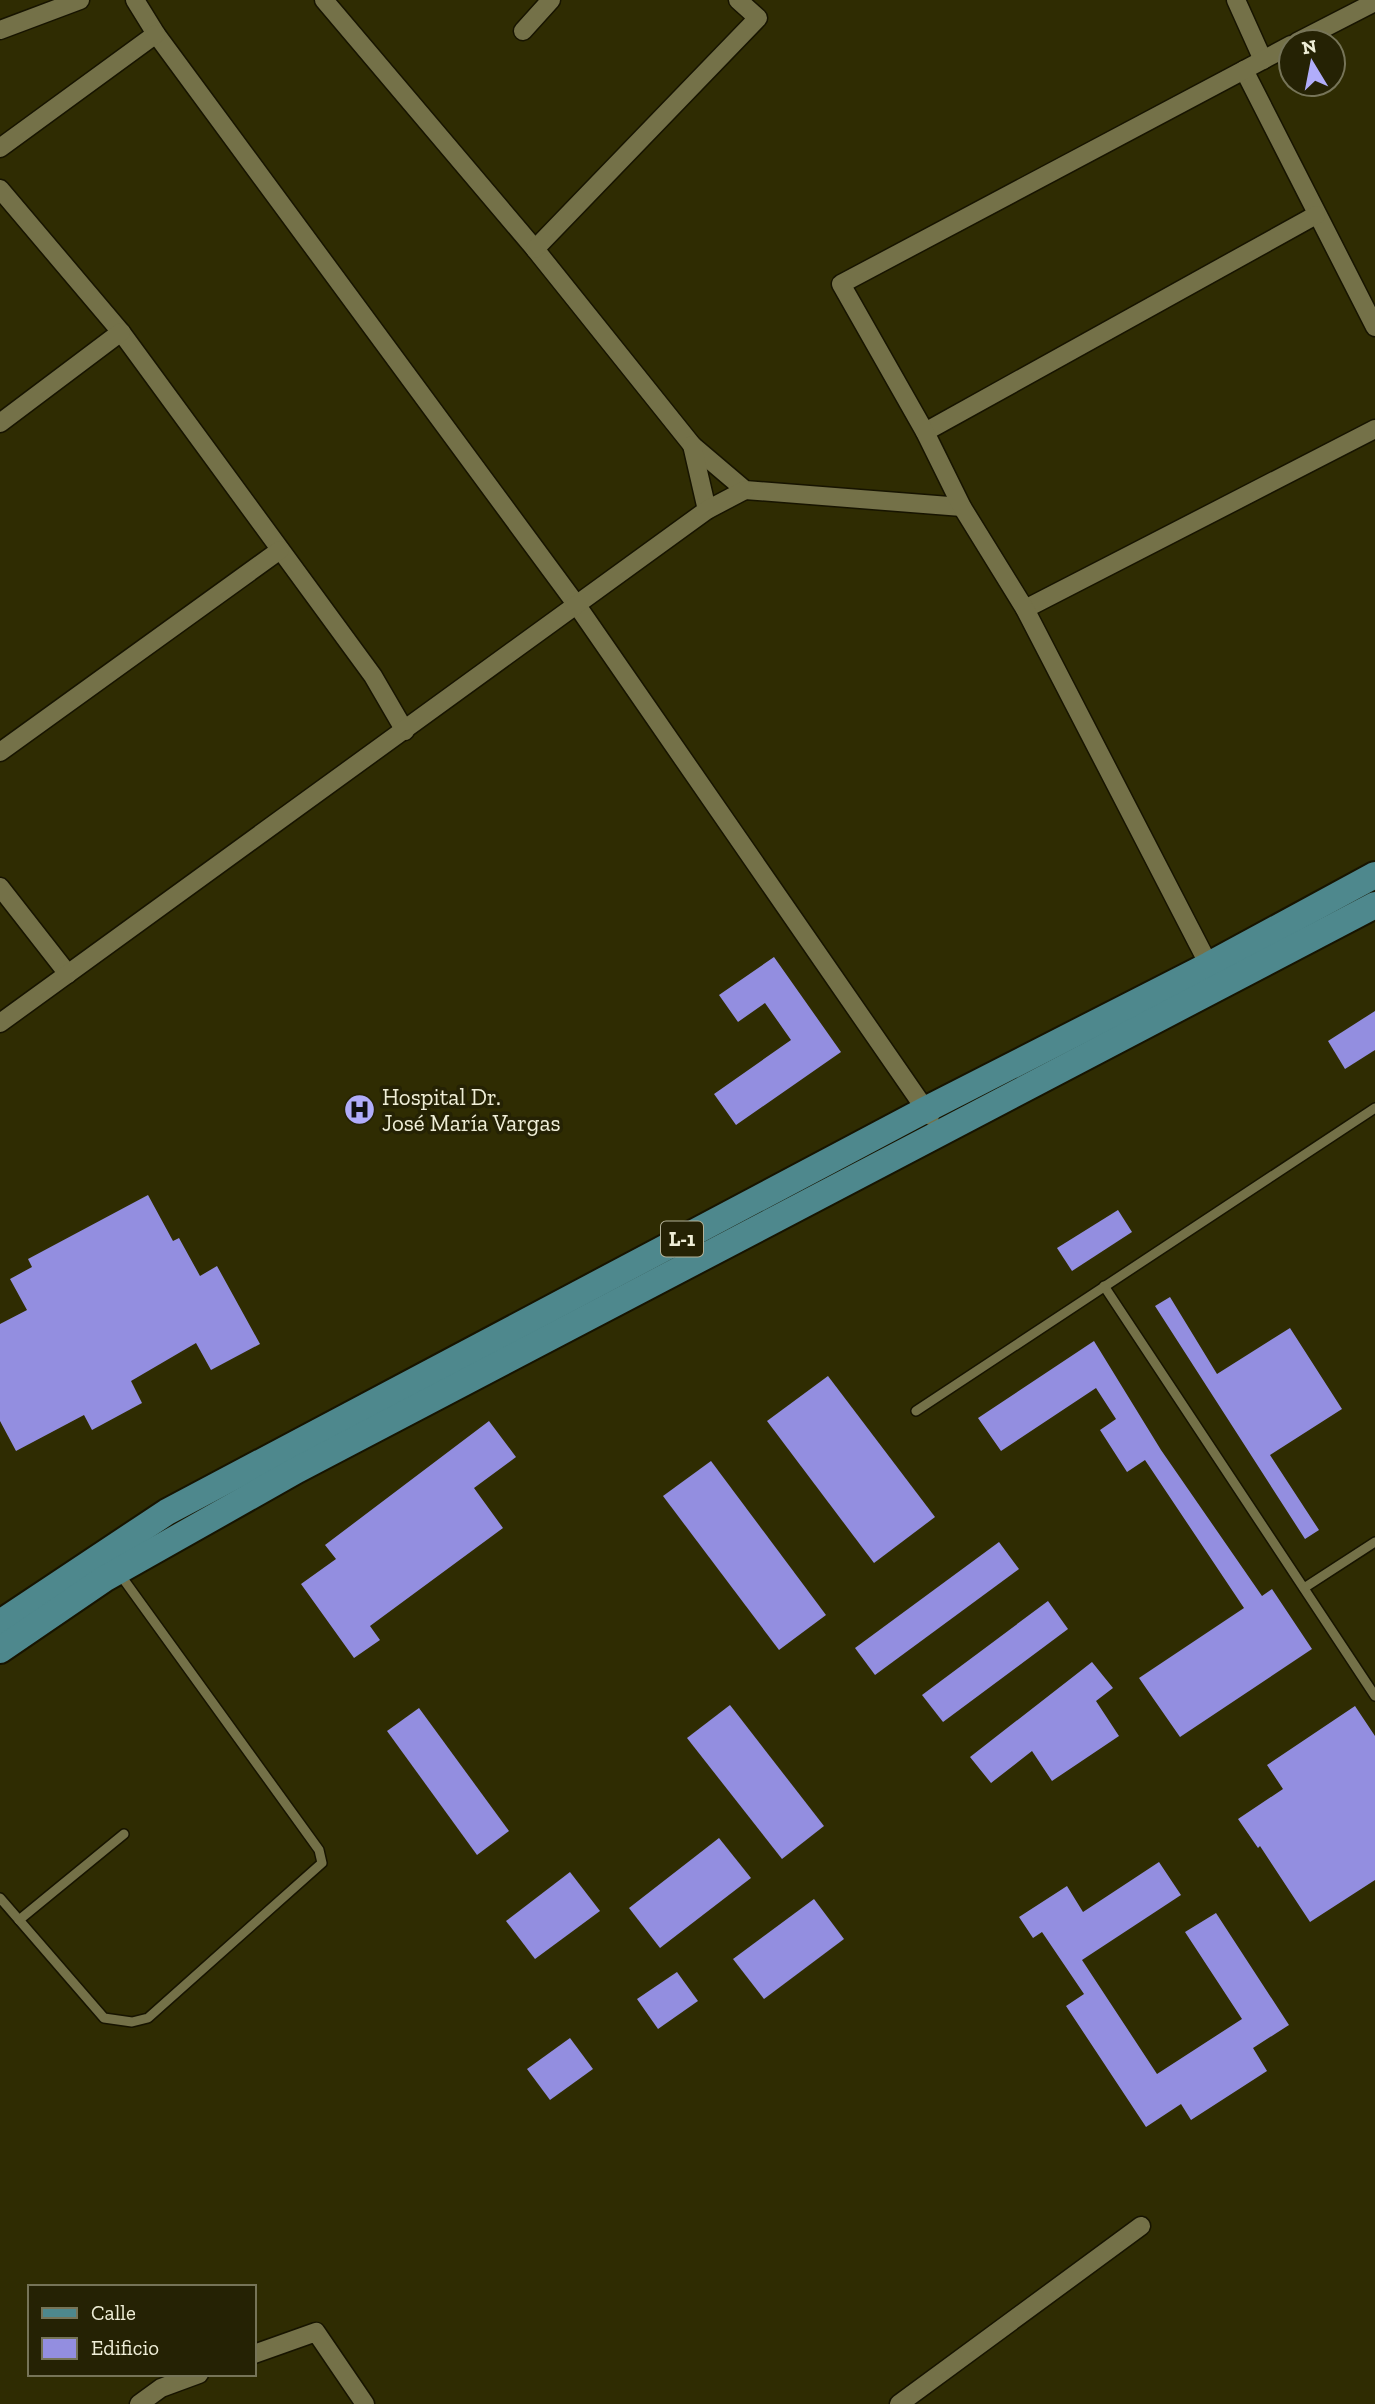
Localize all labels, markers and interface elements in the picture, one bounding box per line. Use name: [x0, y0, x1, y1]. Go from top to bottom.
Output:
north arrow: [1277, 28, 1347, 98]
text: N: [1300, 34, 1318, 59]
place label: Hospital Dr. José María Vargas: [382, 1083, 561, 1137]
hospital icon: Hospital Dr. José María Vargas: [342, 1093, 376, 1127]
road number: L-1: [661, 1222, 703, 1256]
legend: [28, 2285, 256, 2376]
text: Calle: [91, 2300, 136, 2325]
text: Edificio: [91, 2335, 159, 2360]

